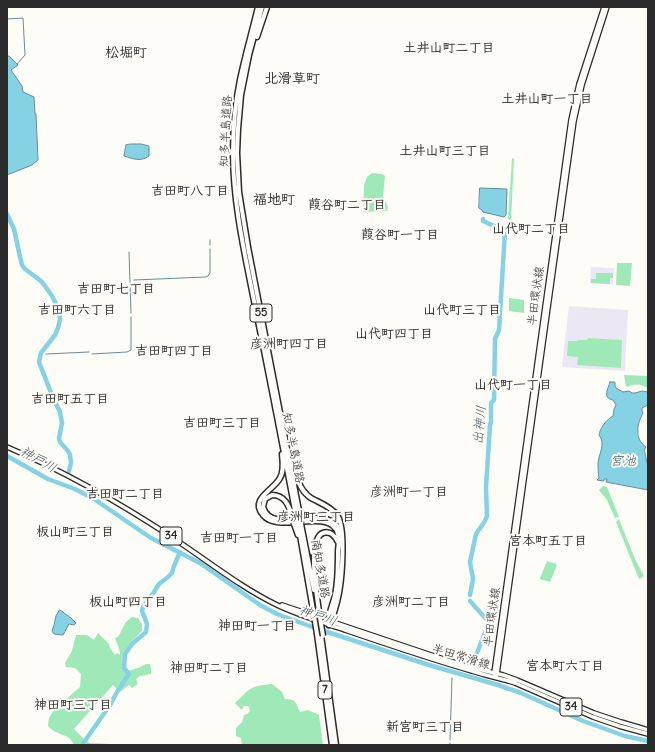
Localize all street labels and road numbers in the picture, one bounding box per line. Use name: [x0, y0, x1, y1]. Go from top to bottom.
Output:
street label: 知多半島道路: [217, 95, 235, 167]
street label: 半田環状線: [525, 265, 547, 327]
road number: 55: [250, 304, 272, 322]
street label: 知多半島道路: [279, 411, 307, 485]
road number: 34: [160, 527, 182, 545]
street label: 南知多道路: [308, 538, 332, 600]
street label: 半田環状線: [481, 586, 503, 648]
street label: 半田常滑線: [430, 641, 492, 673]
road number: 7: [318, 681, 332, 699]
road number: 34: [560, 698, 582, 716]

